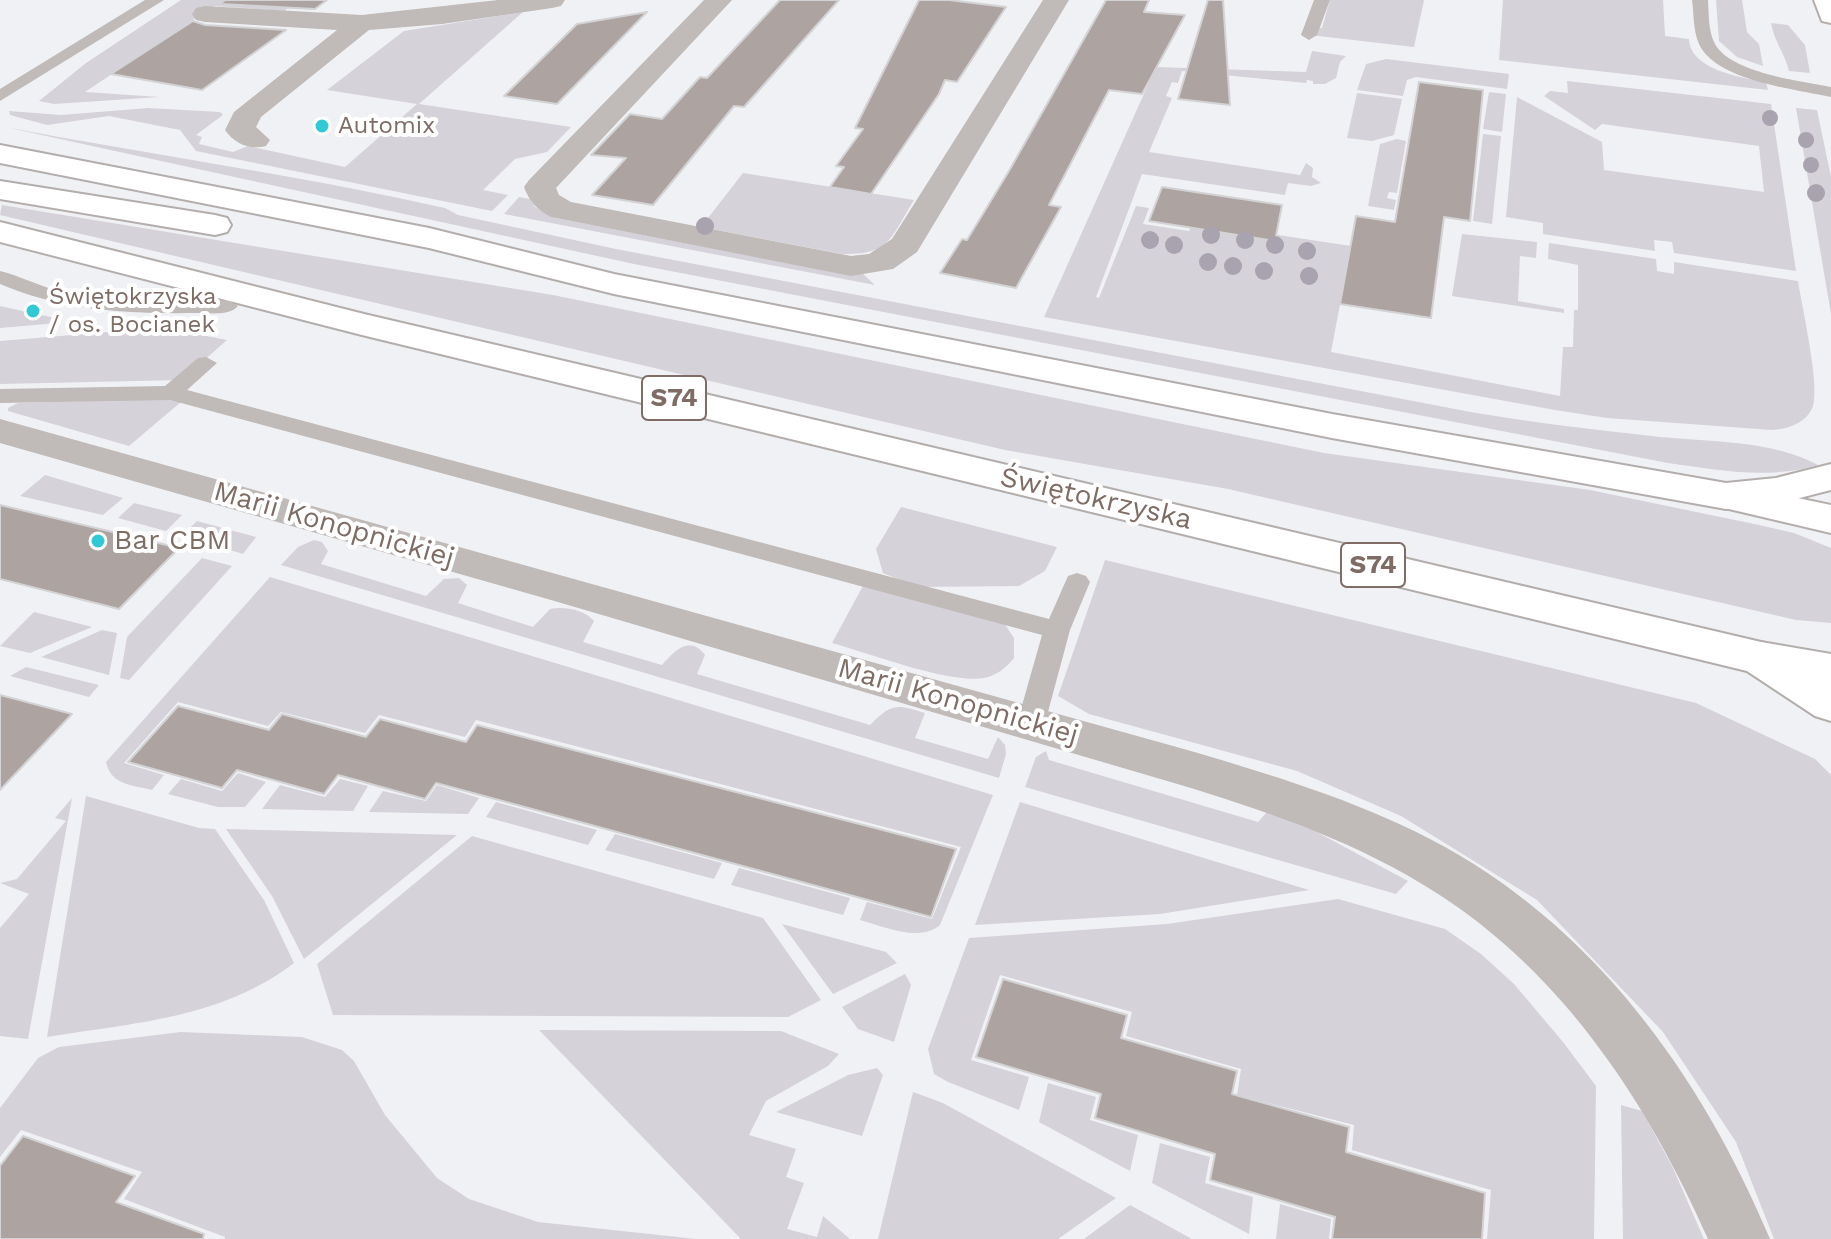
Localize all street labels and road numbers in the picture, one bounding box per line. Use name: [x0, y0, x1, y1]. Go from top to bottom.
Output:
road number: S74: [642, 376, 706, 420]
street label: Świętokrzyska: [997, 461, 1195, 537]
street label: Marii Konopnickiej: [210, 475, 458, 575]
road number: S74: [1341, 543, 1405, 587]
street label: Marii Konopnickiej: [834, 652, 1082, 752]

